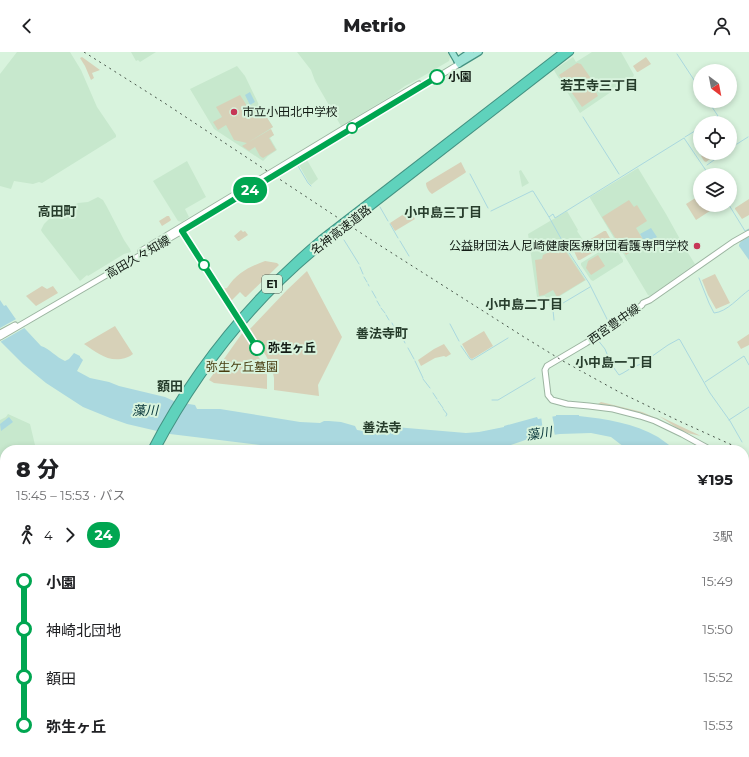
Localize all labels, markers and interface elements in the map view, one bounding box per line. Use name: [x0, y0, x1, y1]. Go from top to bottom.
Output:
icon: back: [16, 15, 38, 37]
text: Metrio: [343, 15, 406, 37]
icon: person: [711, 15, 733, 37]
north arrow: [693, 64, 737, 108]
map controls: [693, 64, 737, 212]
marker: 小園: [429, 69, 445, 85]
place label: 小園: [448, 69, 472, 84]
district label: 若王寺三丁目: [560, 77, 638, 93]
place label: 市立小田北中学校: [242, 104, 338, 119]
marker: 市立小田北中学校: [229, 107, 239, 117]
button: locate: [693, 116, 737, 160]
unlabelled marker: [346, 122, 358, 134]
button: layers: [693, 168, 737, 212]
line badge: 24: [232, 177, 268, 203]
text: 24: [241, 181, 259, 199]
street label: 名神高速道路: [308, 202, 374, 258]
district label: 高田町: [37, 203, 77, 219]
district label: 小中島三丁目: [404, 204, 482, 220]
street label: 高田久々知線: [103, 232, 173, 281]
place label: 公益財団法人尼崎健康医療財団看護専門学校: [449, 238, 689, 253]
marker: 公益財団法人尼崎健康医療財団看護専門学校: [692, 241, 702, 251]
unlabelled marker: [198, 259, 210, 271]
road number: E1: [262, 275, 282, 293]
district label: 小中島二丁目: [485, 296, 563, 312]
street label: 西宮豊中線: [585, 300, 643, 347]
district label: 善法寺町: [356, 325, 408, 341]
marker: 弥生ヶ丘: [249, 340, 265, 356]
place label: 弥生ヶ丘: [268, 340, 316, 355]
district label: 小中島一丁目: [575, 354, 653, 370]
park label: 弥生ケ丘墓園: [206, 359, 278, 374]
district label: 額田: [157, 378, 183, 394]
water label: 藻川: [132, 402, 160, 418]
district label: 善法寺: [362, 419, 402, 435]
water label: 藻川: [525, 423, 555, 443]
text: 8 分: [16, 456, 59, 483]
text: ¥195: [697, 470, 733, 489]
text: 15:45 – 15:53 · バス: [16, 487, 126, 503]
icon: walk: [16, 524, 38, 546]
icon: forward: [59, 524, 81, 546]
text: 24: [95, 526, 112, 544]
text: 4: [44, 527, 53, 543]
text: 3駅: [713, 528, 733, 544]
text: 小園: [46, 573, 76, 592]
text: 15:49: [702, 573, 733, 589]
text: 神崎北団地: [46, 621, 121, 640]
text: 15:50: [702, 621, 733, 637]
text: 額田: [46, 669, 76, 688]
text: 15:52: [704, 669, 733, 685]
text: 弥生ヶ丘: [46, 717, 106, 736]
text: 15:53: [704, 717, 733, 733]

